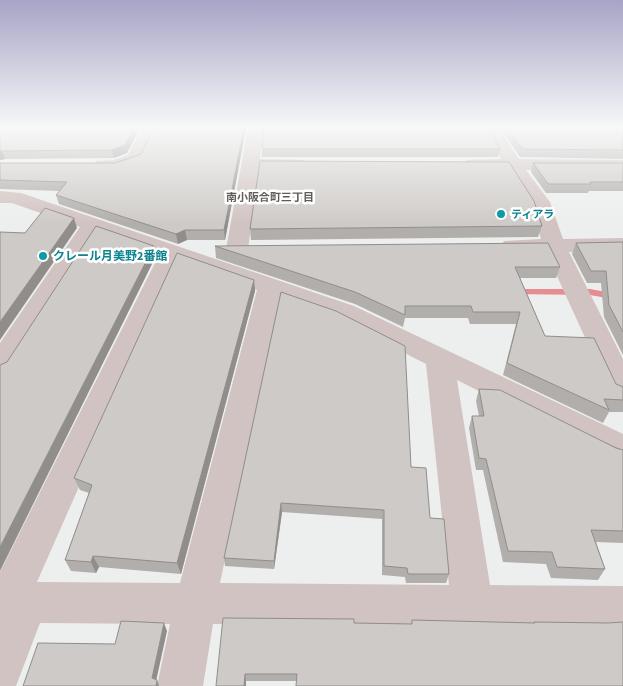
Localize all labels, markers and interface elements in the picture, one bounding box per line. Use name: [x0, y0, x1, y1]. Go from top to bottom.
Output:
district label: 南小阪合町三丁目: [226, 190, 314, 205]
place label: ティアラ: [511, 207, 554, 222]
marker: ティアラ: [495, 208, 507, 220]
place label: クレール月美野2番館: [53, 248, 167, 265]
marker: クレール月美野2番館: [37, 250, 49, 262]

